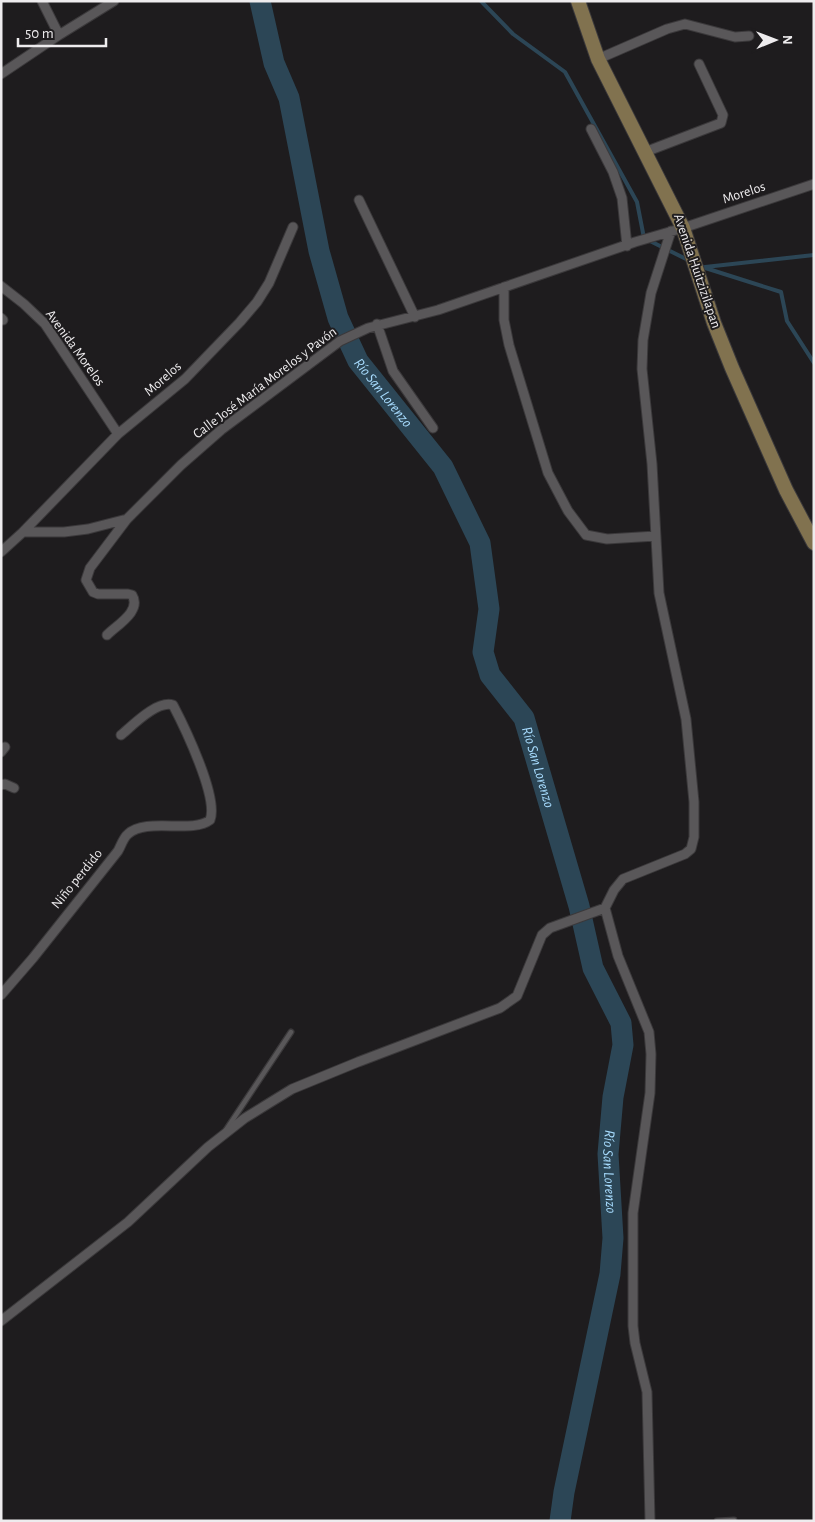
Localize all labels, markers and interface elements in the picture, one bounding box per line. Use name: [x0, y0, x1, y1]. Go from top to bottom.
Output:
scale bar: [18, 15, 105, 47]
north arrow: [750, 15, 800, 65]
text: 50 m: [25, 26, 54, 41]
text: N: [780, 35, 794, 45]
street label: Morelos: [721, 180, 767, 206]
street label: Avenida Huitzizilapan: [671, 212, 723, 330]
street label: Avenida Morelos: [43, 307, 107, 389]
street label: Calle José María Morelos y Pavón: [191, 325, 339, 441]
water label: Río San Lorenzo: [351, 355, 415, 430]
street label: Morelos: [142, 359, 184, 399]
water label: Río San Lorenzo: [519, 725, 557, 809]
street label: Niño perdido: [49, 846, 105, 911]
water label: Río San Lorenzo: [600, 1129, 619, 1214]

